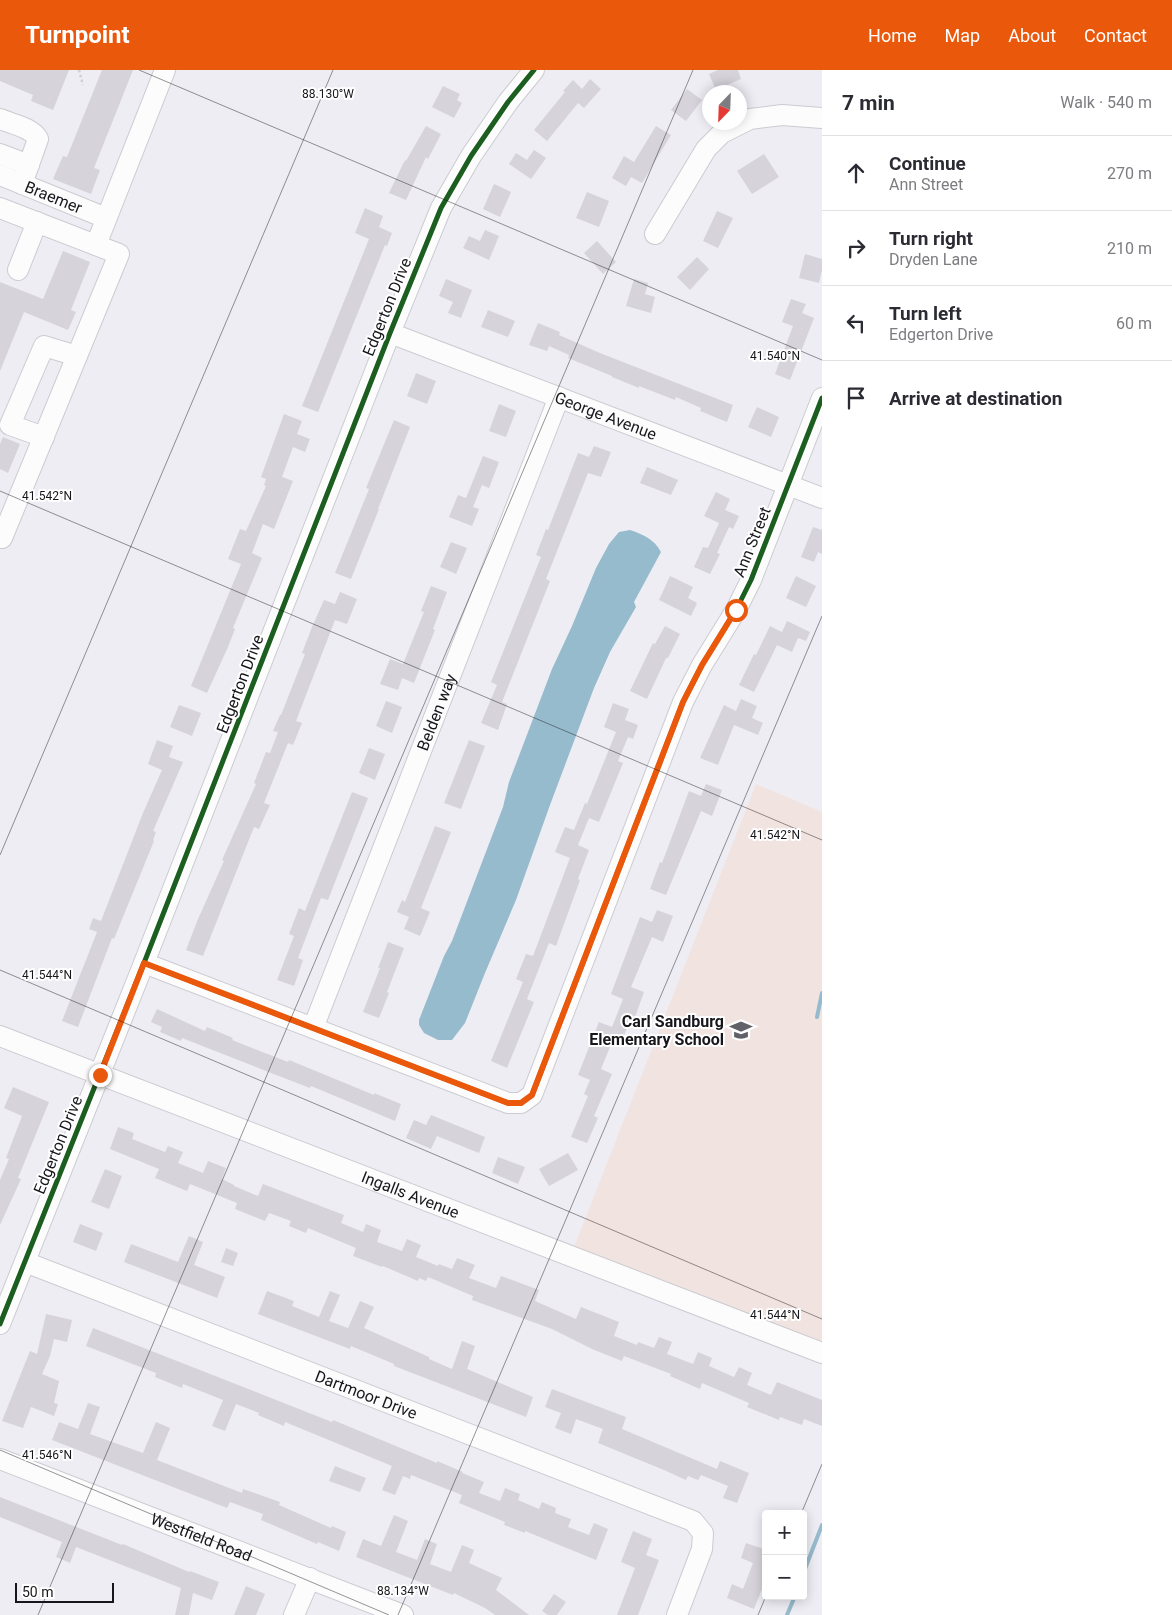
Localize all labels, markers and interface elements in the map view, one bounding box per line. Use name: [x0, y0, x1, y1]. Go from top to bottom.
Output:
text: Turnpoint: [25, 21, 130, 49]
text: Home: [868, 25, 917, 46]
text: Map: [945, 25, 980, 46]
text: About: [1008, 25, 1056, 46]
text: Contact: [1084, 25, 1147, 46]
north arrow: [702, 85, 747, 130]
text: 88.130°W: [302, 87, 354, 101]
text: 7 min: [842, 91, 895, 115]
text: Walk · 540 m: [1060, 93, 1152, 112]
text: Continue: [889, 152, 966, 175]
icon: ahead: [842, 159, 870, 187]
text: 270 m: [1107, 164, 1152, 183]
text: Ann Street: [889, 175, 963, 194]
street label: Braemer: [22, 177, 86, 217]
text: Turn right: [889, 227, 973, 250]
icon: right: [842, 234, 870, 262]
text: 210 m: [1107, 239, 1152, 258]
text: Dryden Lane: [889, 250, 977, 269]
street label: Edgerton Drive: [359, 255, 415, 359]
text: Turn left: [889, 302, 962, 325]
icon: left: [842, 309, 870, 337]
text: 60 m: [1116, 314, 1152, 333]
text: Edgerton Drive: [889, 325, 993, 344]
text: 41.540°N: [750, 349, 800, 363]
icon: arrive: [842, 384, 870, 412]
street label: George Avenue: [552, 387, 659, 443]
text: Arrive at destination: [889, 387, 1062, 410]
text: 41.542°N: [22, 489, 72, 503]
street label: Ann Street: [729, 504, 775, 580]
route start: [725, 599, 748, 622]
street label: Edgerton Drive: [212, 632, 268, 736]
street label: Belden way: [413, 671, 460, 753]
text: 41.542°N: [750, 828, 800, 842]
text: 41.544°N: [22, 968, 72, 982]
place label: Carl Sandburg Elementary School: [589, 1012, 724, 1049]
school or university icon: Carl Sandburg Elementary School: [728, 1017, 754, 1043]
route end: [89, 1064, 112, 1087]
street label: Edgerton Drive: [30, 1093, 86, 1197]
street label: Ingalls Avenue: [359, 1167, 462, 1222]
text: 41.544°N: [750, 1308, 800, 1322]
street label: Dartmoor Drive: [313, 1366, 420, 1423]
text: 41.546°N: [22, 1448, 72, 1462]
street label: Westfield Road: [148, 1509, 255, 1565]
map controls: [762, 1510, 807, 1600]
button: +: [762, 1510, 807, 1555]
button: −: [762, 1555, 807, 1600]
scale bar: [15, 1580, 114, 1603]
text: 50 m: [22, 1584, 54, 1600]
text: 88.134°W: [377, 1584, 429, 1598]

